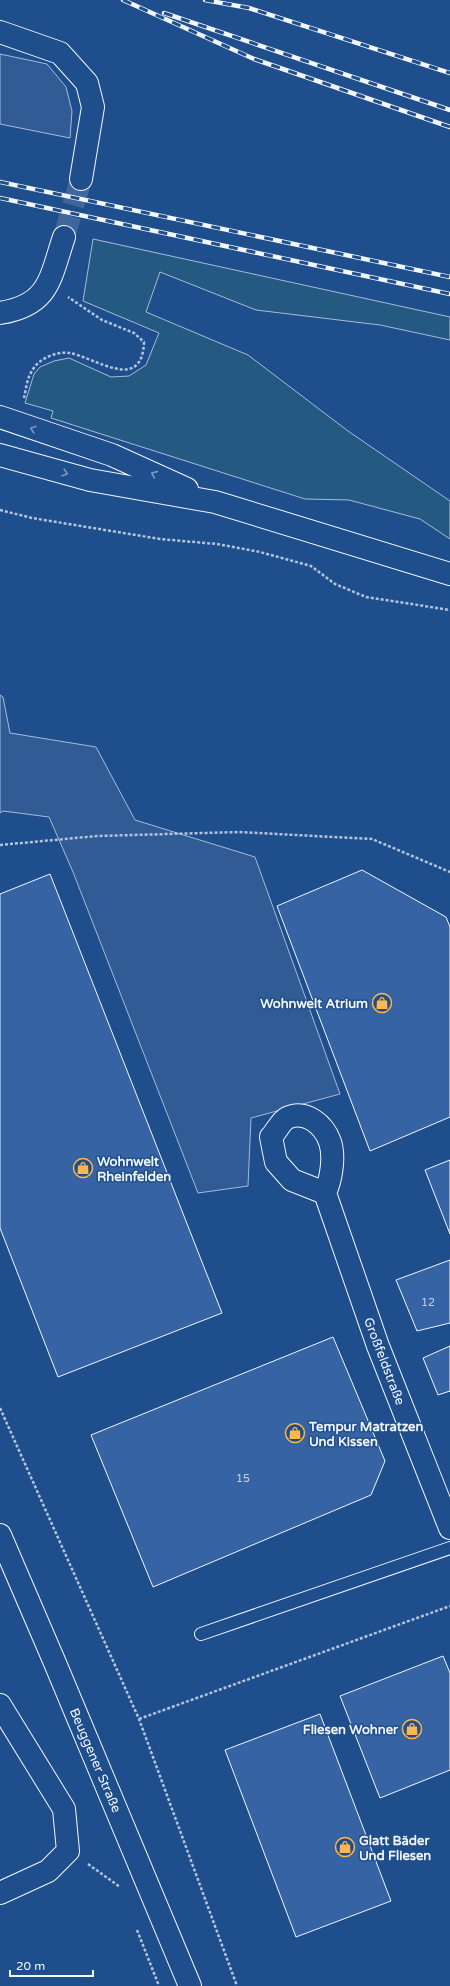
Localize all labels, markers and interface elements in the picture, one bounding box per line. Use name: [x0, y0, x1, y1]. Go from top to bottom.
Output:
one-way arrow: [30, 425, 37, 433]
one-way arrow: [61, 468, 68, 477]
one-way arrow: [151, 471, 158, 479]
shop icon: Wohnwelt Atrium: [371, 992, 393, 1014]
place label: Wohnwelt Atrium: [260, 996, 368, 1012]
place label: Wohnwelt Rheinfelden: [97, 1154, 171, 1185]
shop icon: Wohnwelt Rheinfelden: [72, 1157, 94, 1179]
house number: 12: [421, 1296, 435, 1309]
street label: Großfeldstraße: [360, 1315, 408, 1407]
place label: Tempur Matratzen Und Kissen: [308, 1419, 423, 1450]
shop icon: Tempur Matratzen Und Kissen: [284, 1422, 306, 1444]
house number: 15: [236, 1472, 250, 1485]
street label: Beuggener Straße: [66, 1706, 124, 1815]
shop icon: Fliesen Wohner: [401, 1718, 423, 1740]
place label: Fliesen Wohner: [303, 1722, 399, 1738]
place label: Glatt Bäder Und Fliesen: [359, 1833, 431, 1864]
shop icon: Glatt Bäder Und Fliesen: [334, 1836, 356, 1858]
scale bar: [10, 1952, 93, 1978]
text: 20 m: [16, 1959, 45, 1973]

